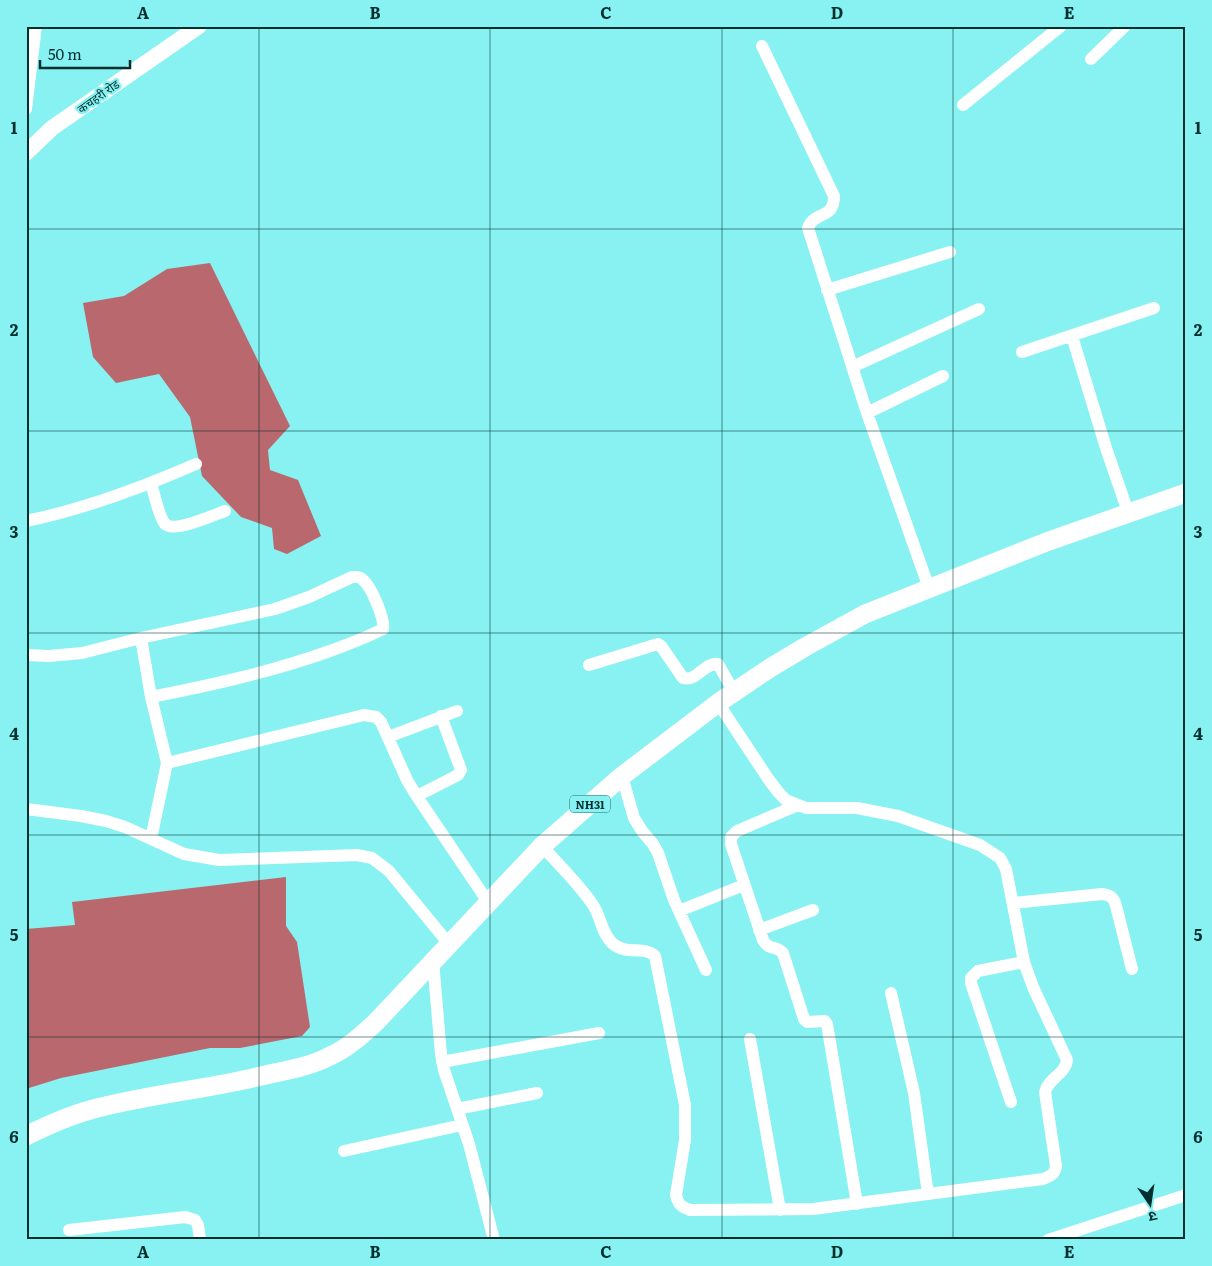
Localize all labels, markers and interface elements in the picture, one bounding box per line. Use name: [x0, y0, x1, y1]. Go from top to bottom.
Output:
text: A: [137, 0, 149, 24]
text: B: [369, 0, 381, 24]
text: C: [600, 0, 612, 24]
text: D: [831, 0, 843, 24]
text: E: [1064, 0, 1075, 24]
scale bar: [40, 38, 130, 70]
text: 50 m: [48, 42, 82, 65]
street label: कचहरी रोड: [73, 75, 123, 117]
text: 1: [11, 115, 18, 139]
text: 1: [1195, 115, 1202, 139]
text: 2: [10, 317, 19, 341]
text: 2: [1194, 317, 1203, 341]
text: 3: [10, 519, 19, 543]
text: 3: [1194, 519, 1203, 543]
text: 4: [9, 721, 19, 745]
text: 4: [1193, 721, 1203, 745]
road number: NH31: [570, 796, 610, 812]
text: 5: [10, 922, 19, 946]
text: 5: [1194, 922, 1203, 946]
text: 6: [9, 1124, 19, 1148]
text: 6: [1193, 1124, 1203, 1148]
north arrow: [1124, 1178, 1174, 1228]
text: उ: [1146, 1207, 1159, 1228]
text: A: [137, 1239, 149, 1263]
text: B: [369, 1239, 381, 1263]
text: C: [600, 1239, 612, 1263]
text: D: [831, 1239, 843, 1263]
text: E: [1064, 1239, 1075, 1263]

